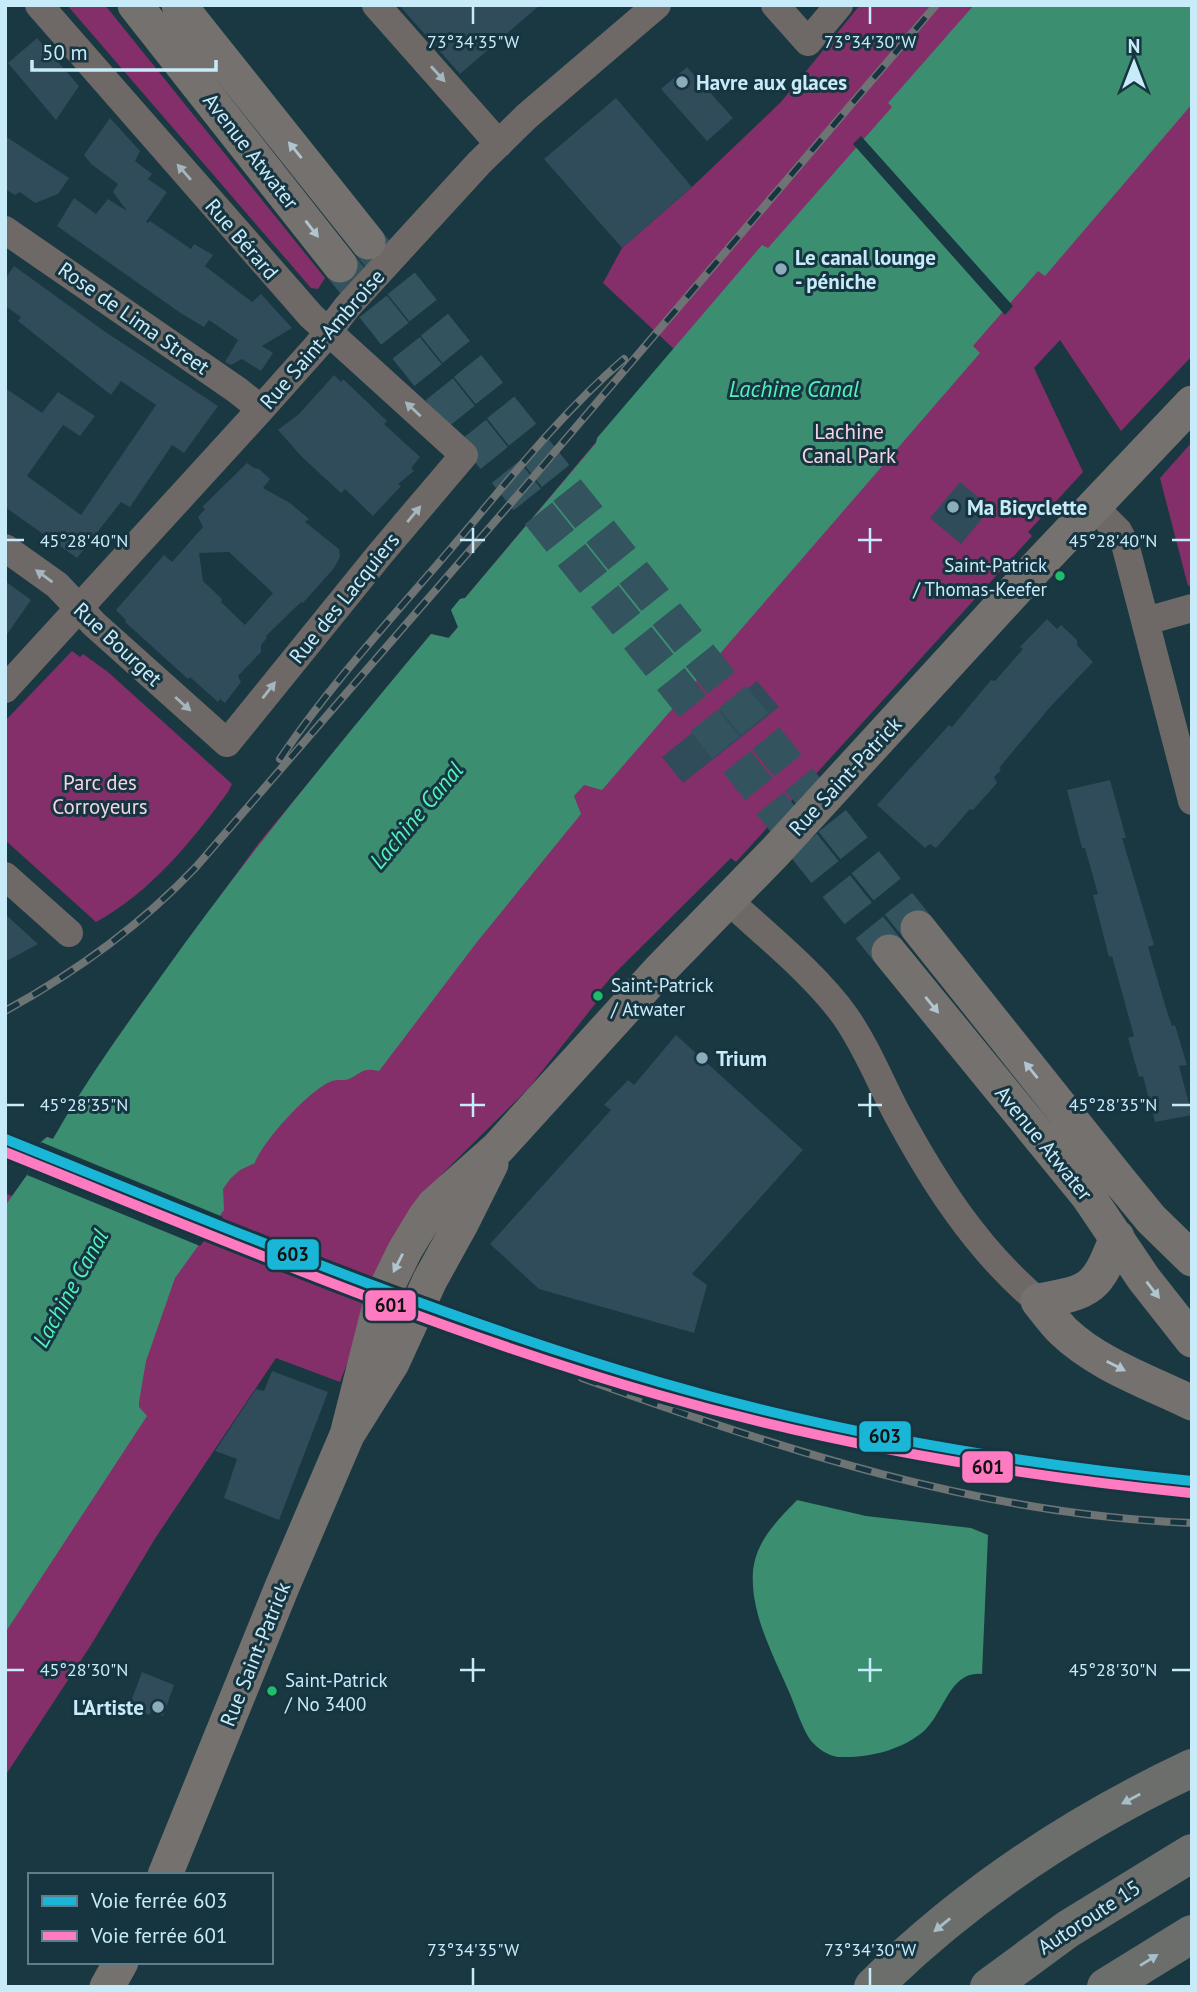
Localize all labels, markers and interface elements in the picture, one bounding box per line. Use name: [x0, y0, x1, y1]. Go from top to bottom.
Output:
scale bar: [32, 28, 215, 72]
north arrow: [1099, 28, 1169, 98]
text: 73°34'35"W: [427, 30, 519, 53]
text: 73°34'30"W: [824, 30, 916, 53]
text: N: [1128, 34, 1140, 58]
text: 50 m: [42, 39, 88, 66]
one-way arrow: [429, 66, 445, 83]
place label: Havre aux glaces: [696, 69, 847, 96]
marker: Havre aux glaces: [674, 74, 690, 90]
street label: Avenue Atwater: [197, 87, 305, 215]
one-way arrow: [288, 142, 303, 159]
one-way arrow: [177, 164, 192, 181]
street label: Rue Bérard: [199, 193, 285, 285]
one-way arrow: [304, 219, 319, 237]
place label: Le canal lounge - péniche: [795, 244, 936, 295]
street label: Rose de Lima Street: [53, 256, 215, 380]
marker: Le canal lounge - péniche: [773, 261, 789, 277]
street label: Rue Saint-Ambroise: [254, 263, 390, 415]
water label: Lachine Canal: [729, 374, 859, 403]
one-way arrow: [404, 401, 422, 417]
park label: Lachine Canal Park: [802, 418, 896, 469]
place label: Ma Bicyclette: [967, 494, 1087, 521]
marker: Ma Bicyclette: [945, 499, 961, 515]
one-way arrow: [406, 505, 422, 523]
street label: Rue des Lacquiers: [283, 527, 405, 669]
text: 45°28'40"N: [40, 529, 128, 552]
text: 45°28'40"N: [1069, 529, 1157, 552]
place label: Saint-Patrick / Thomas-Keefer: [912, 553, 1048, 601]
one-way arrow: [35, 569, 53, 583]
marker: Saint-Patrick / Thomas-Keefer: [1053, 569, 1067, 583]
street label: Rue Bourget: [68, 596, 168, 692]
one-way arrow: [262, 681, 277, 699]
one-way arrow: [175, 696, 192, 711]
street label: Rue Saint-Patrick: [783, 711, 907, 841]
water label: Lachine Canal: [363, 756, 469, 874]
park label: Parc des Corroyeurs: [52, 769, 148, 820]
place label: Saint-Patrick / Atwater: [610, 973, 714, 1021]
marker: Saint-Patrick / Atwater: [591, 989, 605, 1003]
one-way arrow: [924, 996, 939, 1013]
place label: Trium: [716, 1045, 767, 1072]
marker: Trium: [694, 1050, 710, 1066]
one-way arrow: [1023, 1061, 1038, 1079]
street label: Avenue Atwater: [989, 1080, 1099, 1206]
text: 45°28'35"N: [40, 1093, 128, 1116]
text: 45°28'35"N: [1069, 1093, 1157, 1116]
water label: Lachine Canal: [26, 1224, 114, 1352]
line badge: 603: [266, 1238, 320, 1271]
text: 603: [277, 1242, 309, 1266]
one-way arrow: [393, 1253, 404, 1273]
one-way arrow: [1145, 1280, 1160, 1298]
line badge: 601: [364, 1289, 417, 1322]
text: 601: [375, 1293, 407, 1317]
one-way arrow: [1106, 1361, 1126, 1372]
line badge: 603: [858, 1420, 912, 1453]
text: 603: [869, 1424, 901, 1448]
line badge: 601: [961, 1450, 1014, 1484]
text: 601: [972, 1455, 1004, 1479]
street label: Rue Saint-Patrick: [214, 1578, 296, 1730]
text: 45°28'30"N: [40, 1658, 128, 1681]
text: 45°28'30"N: [1069, 1658, 1157, 1681]
place label: Saint-Patrick / No 3400: [284, 1668, 388, 1716]
marker: Saint-Patrick / No 3400: [265, 1684, 279, 1698]
place label: L'Artiste: [73, 1694, 144, 1721]
marker: L'Artiste: [150, 1699, 166, 1715]
one-way arrow: [1121, 1793, 1140, 1805]
legend: [28, 1873, 273, 1964]
street label: Autoroute 15: [1032, 1874, 1146, 1960]
text: Voie ferrée 603: [90, 1887, 227, 1914]
one-way arrow: [933, 1917, 950, 1932]
text: Voie ferrée 601: [90, 1922, 227, 1949]
text: 73°34'35"W: [427, 1938, 519, 1961]
text: 73°34'30"W: [824, 1938, 916, 1961]
one-way arrow: [1139, 1953, 1158, 1966]

